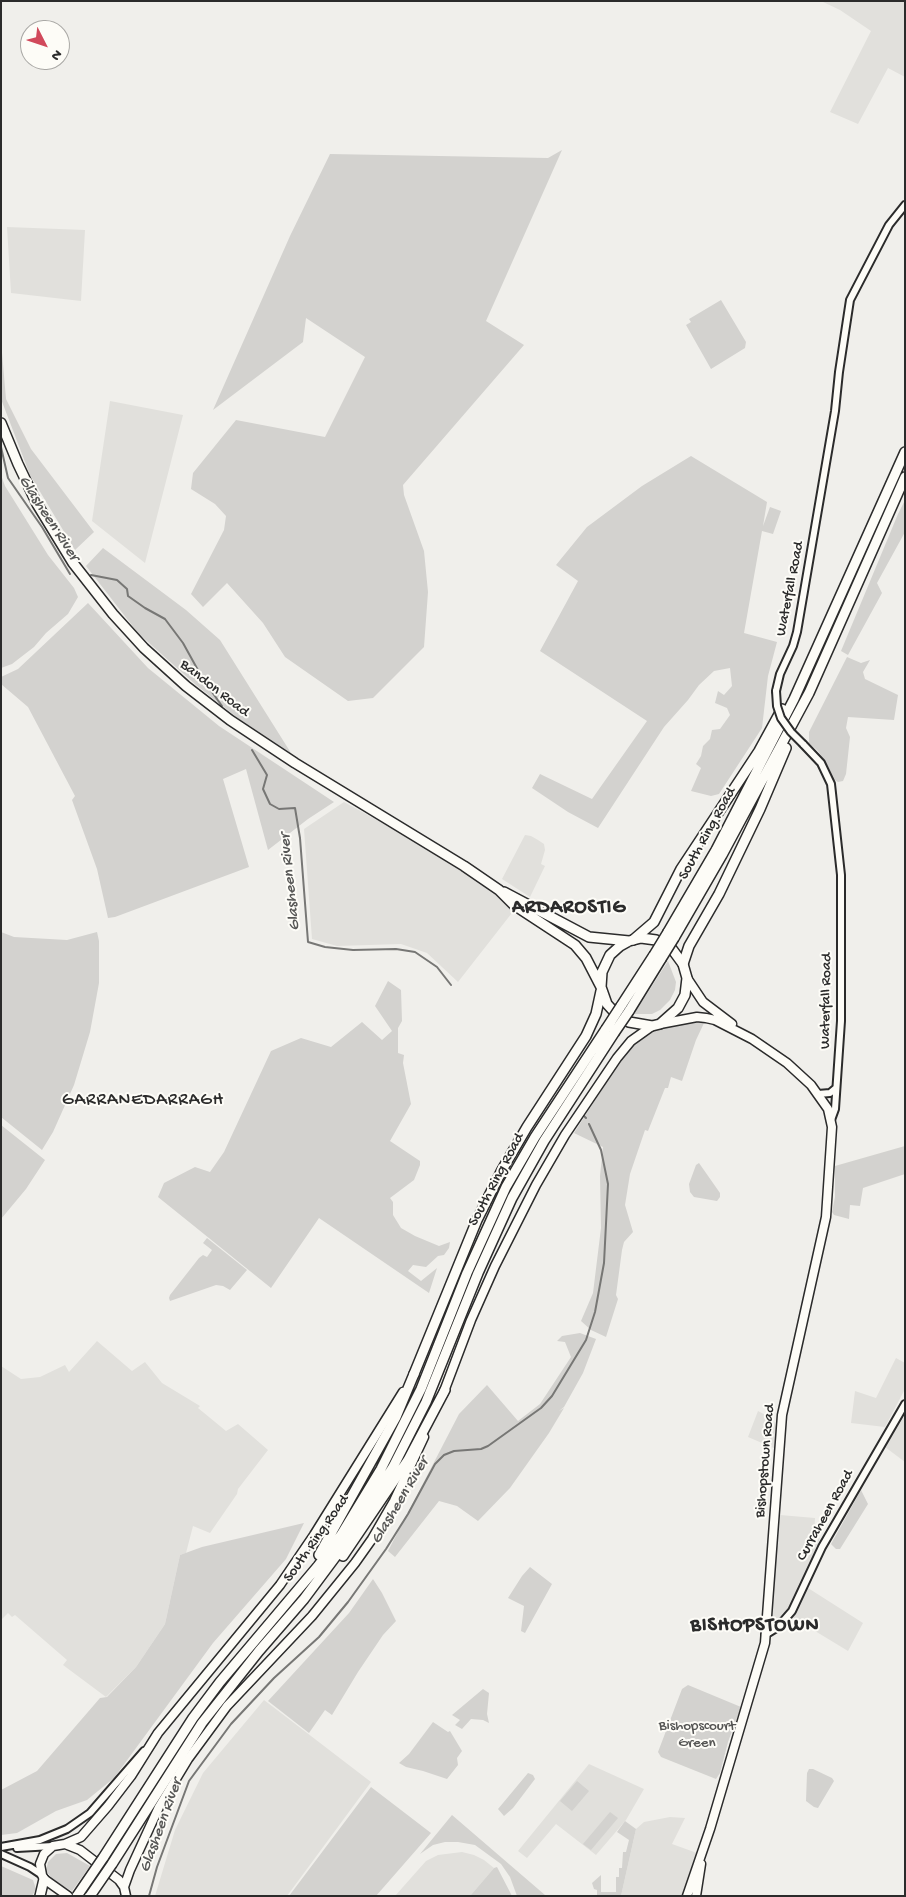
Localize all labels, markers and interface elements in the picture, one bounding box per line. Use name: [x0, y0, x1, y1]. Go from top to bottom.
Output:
north arrow: [20, 20, 70, 70]
text: N: [47, 45, 65, 64]
water label: Glasheen River: [13, 473, 83, 565]
street label: Waterfall Road: [773, 540, 809, 638]
street label: Bandon Road: [176, 656, 252, 722]
street label: South Ring Road: [675, 785, 741, 883]
water label: Glasheen River: [276, 832, 306, 932]
district label: ARDAROSTIG: [511, 897, 627, 921]
street label: Waterfall Road: [817, 953, 837, 1049]
district label: GARRANEDARRAGH: [60, 1090, 226, 1112]
street label: South Ring Road: [465, 1130, 529, 1230]
street label: Bishopstown Road: [752, 1403, 780, 1519]
water label: Glasheen River: [368, 1454, 434, 1548]
street label: Curraheen Road: [794, 1467, 858, 1565]
street label: South Ring Road: [280, 1492, 354, 1586]
district label: BISHOPSTOWN: [689, 1615, 821, 1639]
park label: Bishopscourt Green: [659, 1718, 735, 1753]
water label: Glasheen River: [136, 1777, 188, 1875]

